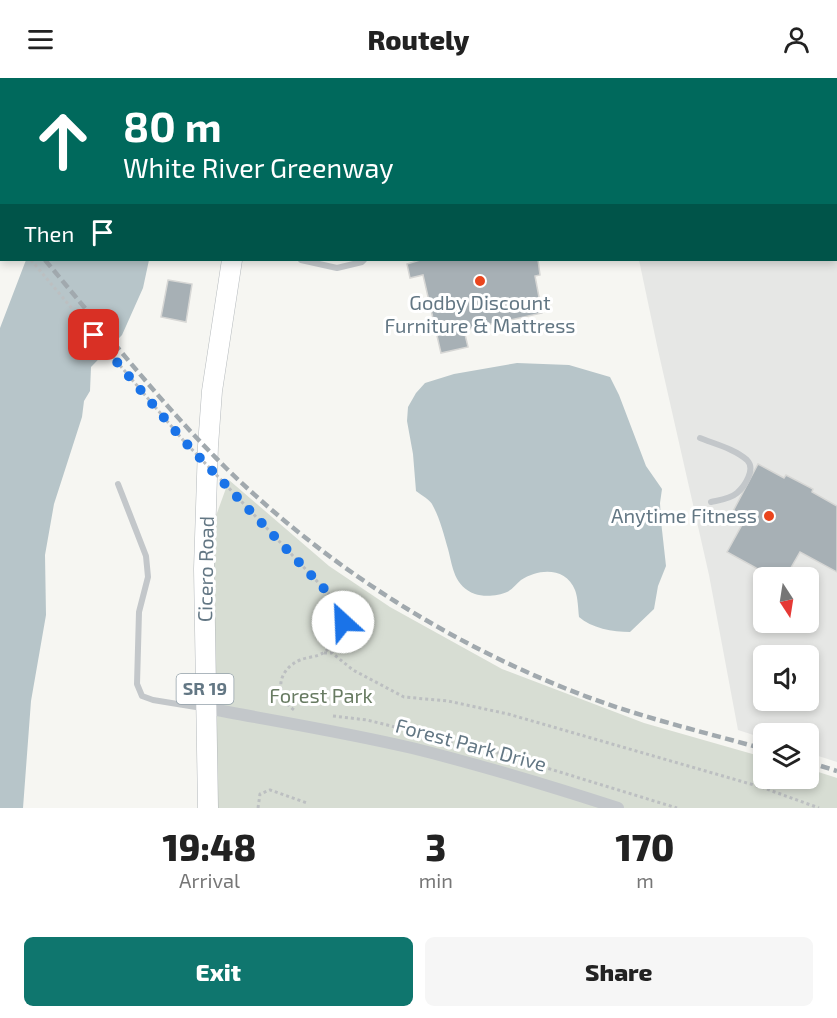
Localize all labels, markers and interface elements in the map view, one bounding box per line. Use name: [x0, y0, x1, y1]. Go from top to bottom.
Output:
icon: menu: [24, 23, 57, 56]
text: Routely: [368, 23, 469, 55]
icon: person: [780, 23, 813, 56]
text: 80 m: [123, 100, 222, 150]
icon: ahead: [24, 102, 102, 180]
text: White River Greenway: [123, 151, 394, 183]
icon: arrive: [86, 216, 119, 249]
text: Then: [24, 220, 74, 246]
marker: Godby Discount Furniture & Mattress: [473, 274, 487, 288]
place label: Godby Discount Furniture & Mattress: [385, 290, 575, 337]
pin: [68, 309, 119, 360]
icon: arrive: [77, 318, 110, 351]
place label: Anytime Fitness: [611, 503, 757, 527]
marker: Anytime Fitness: [762, 509, 776, 523]
street label: Cicero Road: [192, 516, 218, 622]
north arrow: [753, 567, 819, 633]
map controls: [753, 567, 819, 789]
position arrow: [311, 590, 375, 654]
button: sound: [753, 645, 819, 711]
road number: SR 19: [176, 674, 234, 704]
park label: Forest Park: [269, 683, 373, 707]
street label: Forest Park Drive: [393, 712, 549, 776]
button: layers: [753, 723, 819, 789]
text: 19:48: [163, 825, 256, 868]
text: 3: [426, 825, 446, 868]
text: 170: [616, 825, 674, 868]
text: Arrival: [179, 868, 240, 892]
text: min: [419, 868, 453, 892]
text: m: [636, 868, 654, 892]
button: Exit: [24, 937, 413, 1006]
button: Share: [425, 937, 813, 1006]

